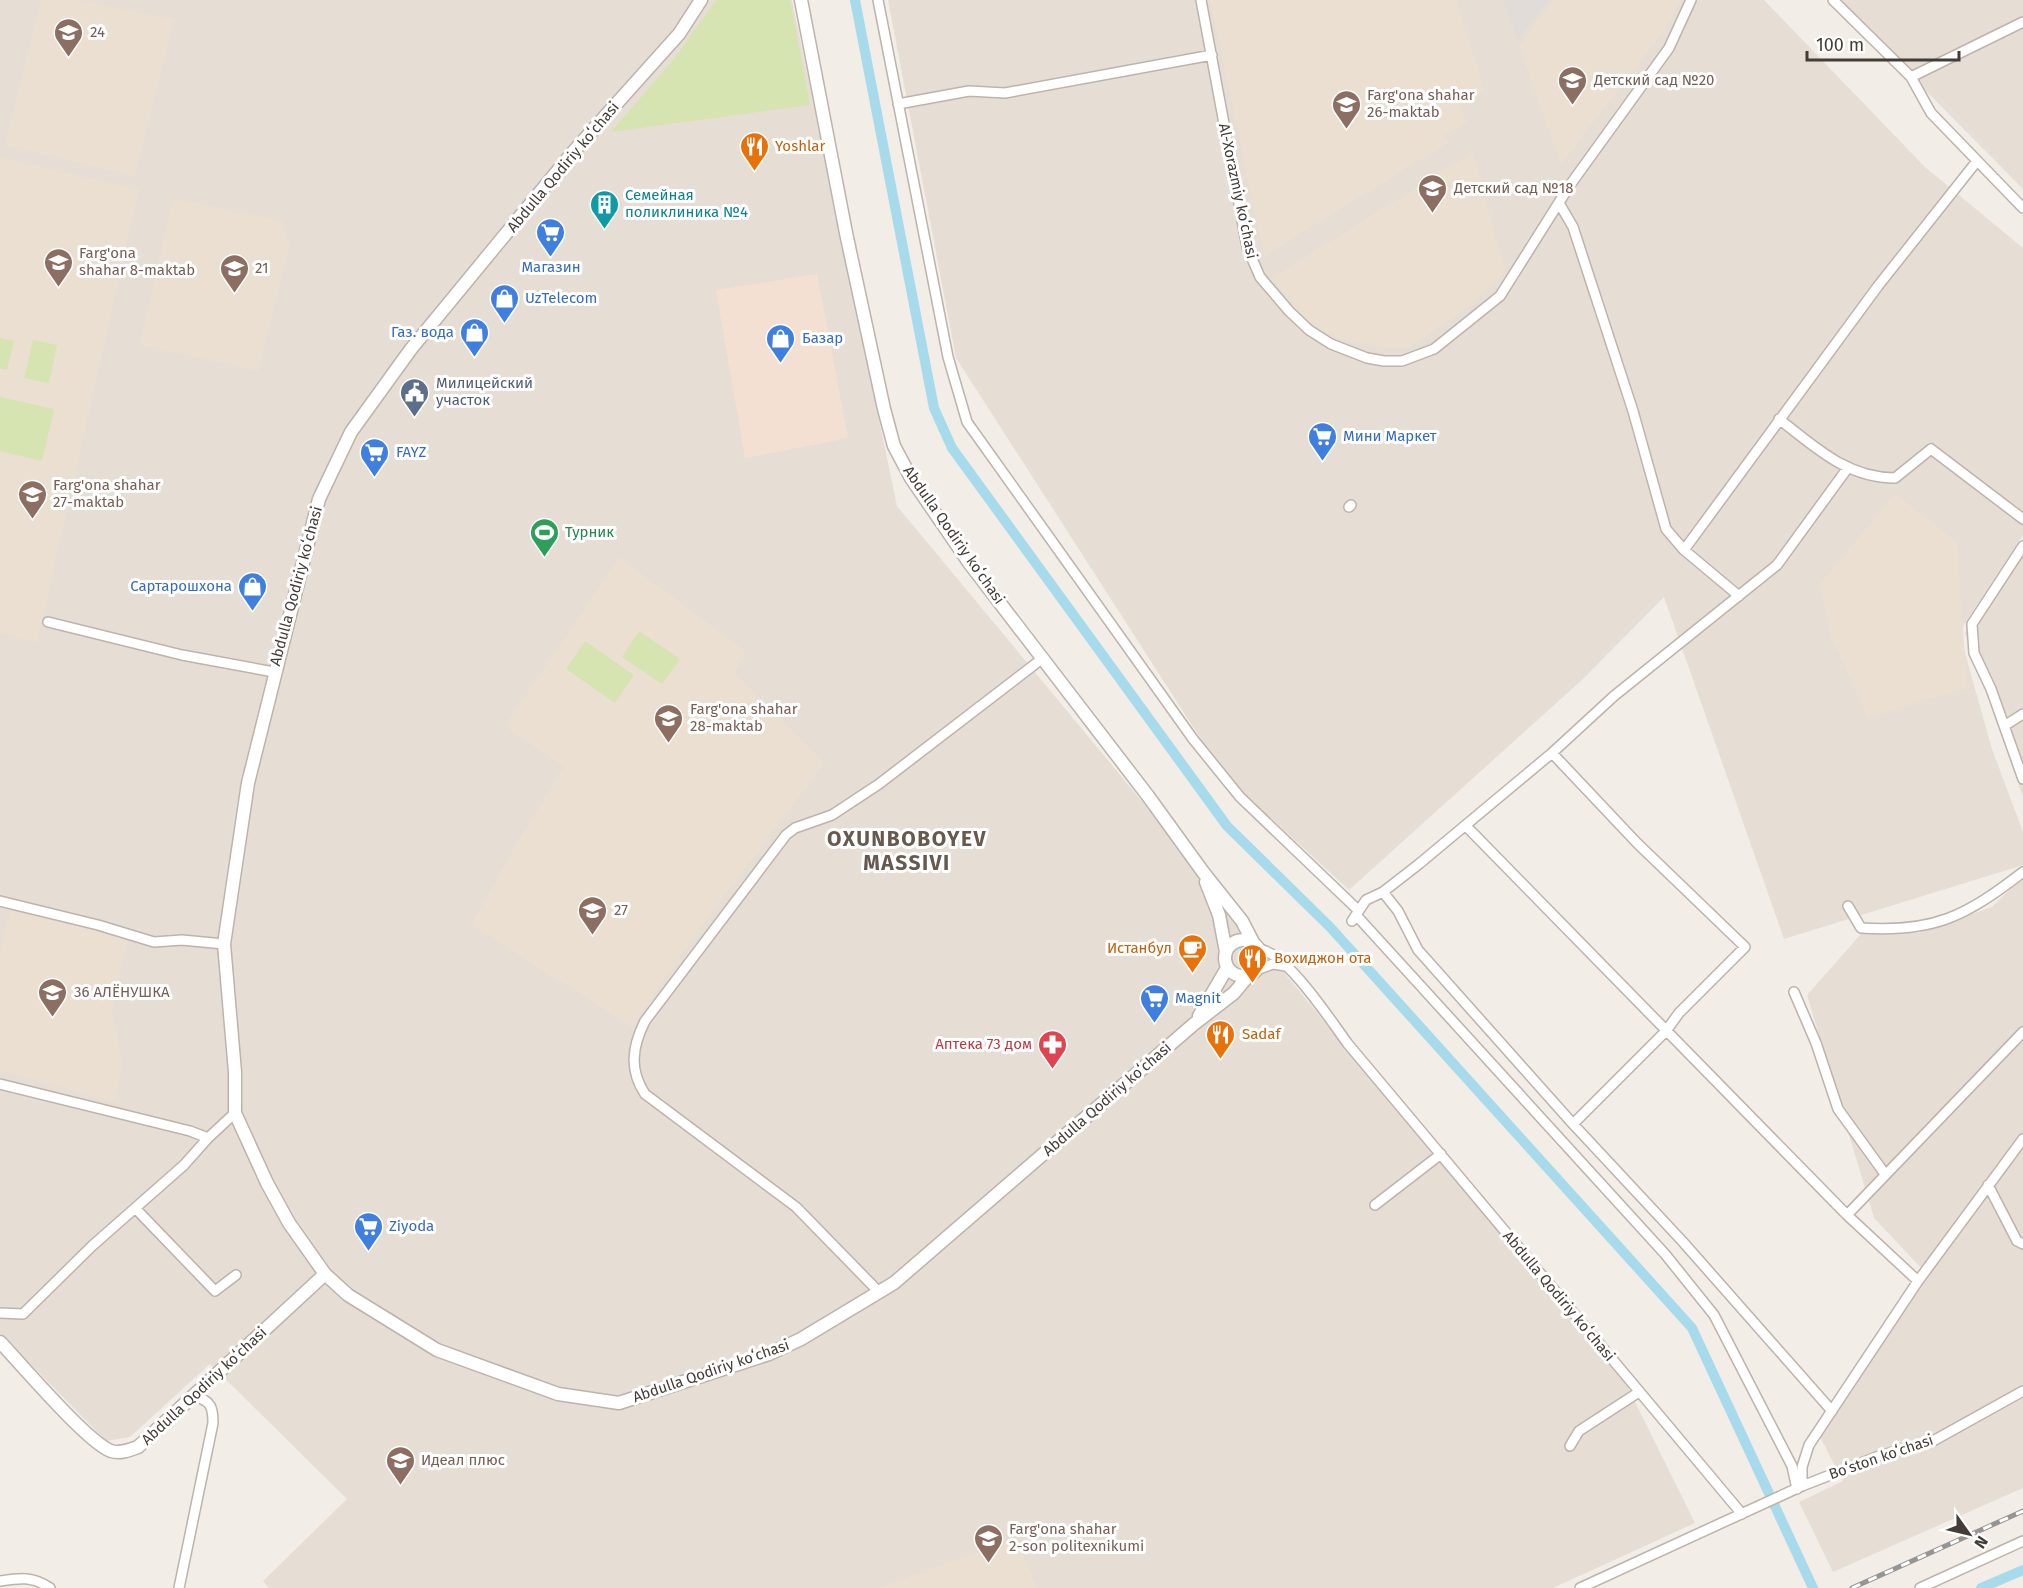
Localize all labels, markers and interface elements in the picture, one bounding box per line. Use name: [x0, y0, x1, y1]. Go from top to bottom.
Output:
school or university icon: 24: [53, 16, 85, 58]
place label: 24: [90, 23, 105, 41]
scale bar: [1807, 24, 1958, 62]
text: 100 m: [1816, 34, 1864, 56]
school or university icon: Детский сад №20: [1557, 64, 1589, 106]
place label: Детский сад №20: [1593, 71, 1714, 89]
place label: Farg'ona shahar 26-maktab: [1367, 86, 1475, 121]
school or university icon: Farg'ona shahar 26-maktab: [1330, 88, 1362, 130]
street label: Abdulla Qodiriy koʻchasi: [503, 98, 623, 236]
street label: Al-Xorazmiy koʻchasi: [1215, 122, 1261, 260]
restaurant icon: Yoshlar: [738, 130, 770, 172]
place label: Yoshlar: [775, 137, 825, 155]
school or university icon: Детский сад №18: [1417, 172, 1449, 214]
place label: Детский сад №18: [1453, 179, 1573, 197]
place label: Семейная поликлиника №4: [625, 186, 748, 221]
building icon: Семейная поликлиника №4: [588, 188, 620, 230]
supermarket icon: Магазин: [535, 216, 567, 258]
place label: Farg'ona shahar 8-maktab: [79, 244, 195, 279]
school or university icon: Farg'ona shahar 8-maktab: [42, 246, 74, 288]
school or university icon: 21: [218, 252, 250, 294]
place label: Магазин: [521, 258, 581, 276]
place label: 21: [255, 259, 269, 277]
shop icon: UzTelecom: [488, 282, 520, 324]
place label: UzTelecom: [525, 289, 597, 307]
shop icon: Газ. вода: [459, 316, 491, 358]
shop icon: Базар: [765, 322, 797, 364]
place label: Газ. вода: [391, 323, 454, 341]
place label: Базар: [802, 329, 843, 347]
place label: Милицейский участок: [436, 374, 533, 409]
public building icon: Милицейский участок: [399, 376, 431, 418]
supermarket icon: Мини Маркет: [1306, 420, 1338, 462]
place label: Мини Маркет: [1343, 427, 1437, 445]
supermarket icon: FAYZ: [359, 436, 391, 478]
place label: FAYZ: [396, 443, 427, 461]
street label: Abdulla Qodiriy koʻchasi: [900, 463, 1008, 607]
place label: Farg'ona shahar 27-maktab: [53, 476, 161, 511]
school or university icon: Farg'ona shahar 27-maktab: [16, 478, 48, 520]
street label: Abdulla Qodiriy koʻchasi: [266, 504, 326, 668]
sports icon: Турник: [528, 516, 560, 558]
place label: Турник: [565, 523, 614, 541]
shop icon: Сартарошхона: [237, 570, 269, 612]
place label: Сартарошхона: [130, 577, 232, 595]
place label: Farg'ona shahar 28-maktab: [690, 700, 798, 735]
school or university icon: Farg'ona shahar 28-maktab: [653, 702, 685, 744]
district label: OXUNBOBOYEV MASSIVI: [827, 826, 987, 876]
school or university icon: 27: [577, 894, 609, 936]
place label: 27: [614, 901, 628, 919]
cafe icon: Истанбул: [1177, 932, 1209, 974]
place label: Истанбул: [1107, 939, 1172, 957]
restaurant icon: Вохиджон ота: [1237, 942, 1269, 984]
place label: Вохиджон ота: [1274, 949, 1371, 967]
school or university icon: 36 АЛЁНУШКА: [37, 976, 69, 1018]
supermarket icon: Magnit: [1138, 982, 1170, 1024]
place label: 36 АЛЁНУШКА: [74, 983, 170, 1001]
place label: Magnit: [1175, 989, 1222, 1007]
restaurant icon: Sadaf: [1205, 1018, 1237, 1060]
place label: Sadaf: [1242, 1025, 1281, 1043]
pharmacy icon: Аптека 73 дом: [1037, 1028, 1069, 1070]
place label: Аптека 73 дом: [935, 1035, 1032, 1053]
street label: Abdulla Qodiriy koʻchasi: [1039, 1038, 1175, 1160]
supermarket icon: Ziyoda: [352, 1210, 384, 1252]
place label: Ziyoda: [389, 1217, 434, 1235]
street label: Abdulla Qodiriy koʻchasi: [1499, 1227, 1619, 1365]
street label: Abdulla Qodiriy koʻchasi: [138, 1323, 270, 1449]
street label: Abdulla Qodiriy koʻchasi: [630, 1336, 792, 1406]
street label: Boʻston koʻchasi: [1826, 1431, 1936, 1483]
school or university icon: Идеал плюс: [384, 1444, 416, 1486]
place label: Идеал плюс: [421, 1451, 505, 1469]
north arrow: [1939, 1504, 1999, 1564]
place label: Farg'ona shahar 2-son politexnikumi: [1009, 1520, 1144, 1555]
school or university icon: Farg'ona shahar 2-son politexnikumi: [972, 1522, 1004, 1564]
text: N: [1970, 1532, 1992, 1552]

